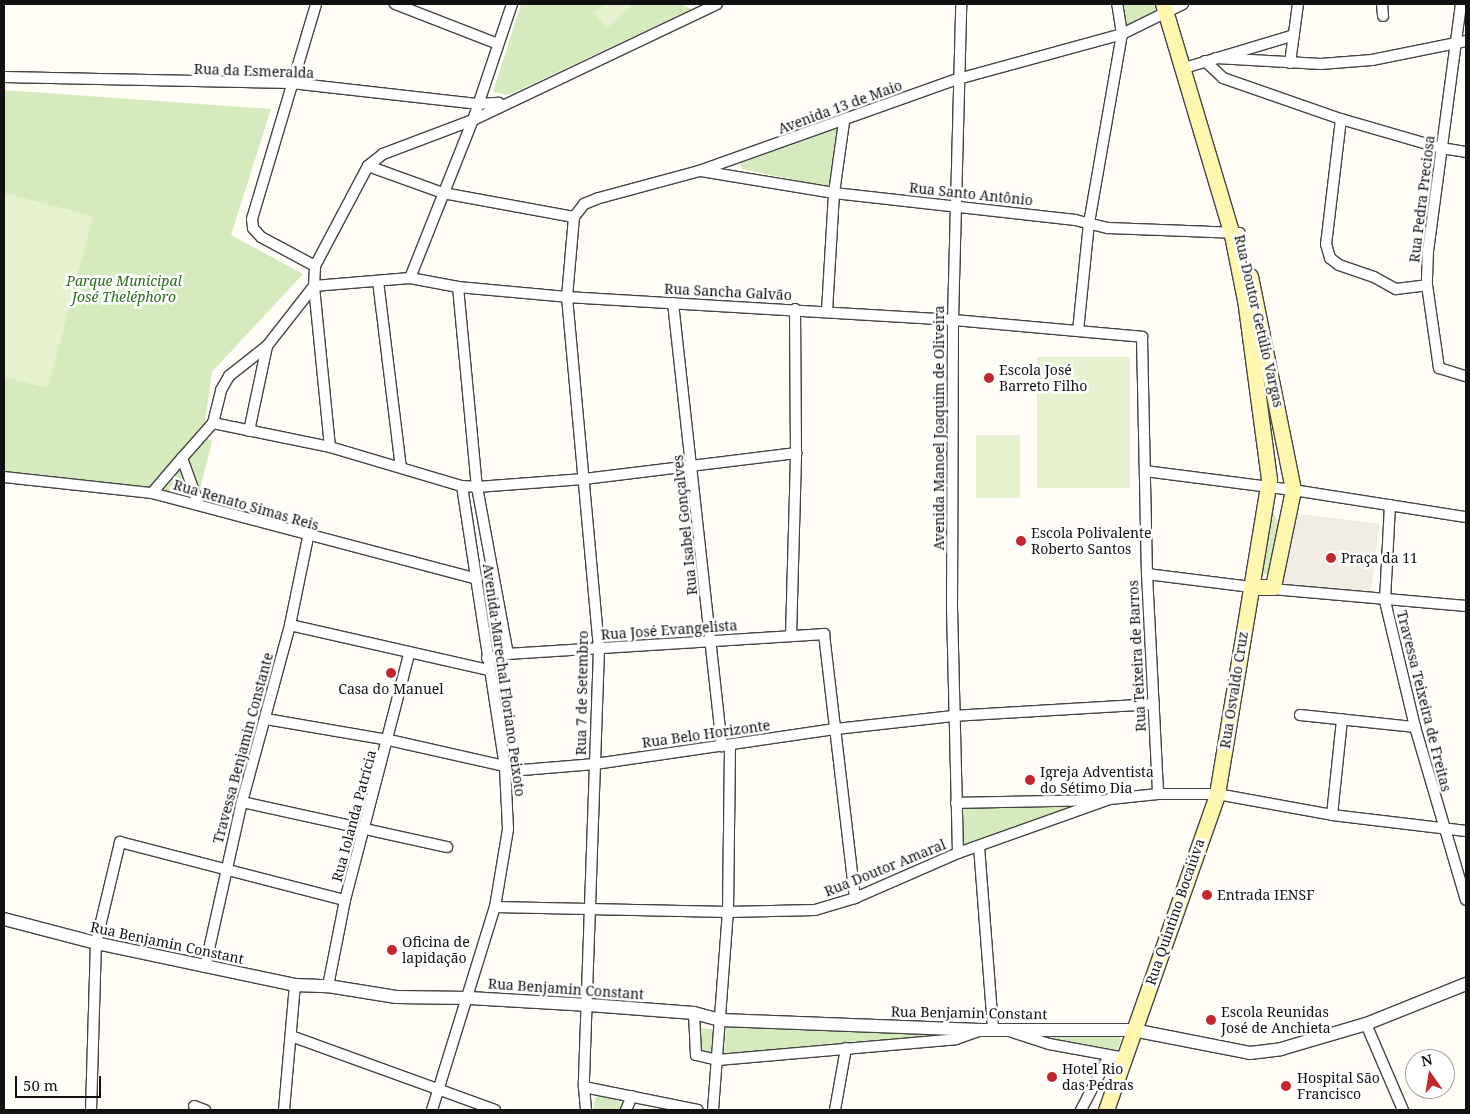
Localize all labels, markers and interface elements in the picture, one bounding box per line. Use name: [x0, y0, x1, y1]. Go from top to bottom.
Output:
street label: Rua da Esmeralda: [194, 61, 314, 81]
street label: Avenida 13 de Maio: [776, 77, 904, 137]
street label: Rua Pedra Preciosa: [1406, 134, 1438, 264]
street label: Rua Santo Antônio: [908, 179, 1034, 209]
street label: Rua Doutor Getúlio Vargas: [1231, 233, 1287, 409]
park label: Parque Municipal José Theléphoro: [66, 273, 182, 306]
street label: Rua Sancha Galvão: [664, 280, 792, 304]
street label: Avenida Manoel Joaquim de Oliveira: [931, 306, 947, 550]
place label: Escola José Barreto Filho: [999, 362, 1087, 394]
marker: Escola José Barreto Filho: [983, 372, 995, 384]
street label: Rua Isabel Gonçalves: [669, 454, 701, 596]
street label: Rua Renato Simas Reis: [171, 476, 321, 534]
place label: Escola Polivalente Roberto Santos: [1031, 525, 1151, 558]
marker: Escola Polivalente Roberto Santos: [1015, 535, 1027, 547]
place label: Praça da 11: [1341, 550, 1418, 566]
marker: Praça da 11: [1325, 552, 1337, 564]
street label: Avenida Marechal Floriano Peixoto: [479, 562, 529, 798]
street label: Rua Teixeira de Barros: [1125, 580, 1149, 732]
street label: Travessa Teixeira de Freitas: [1393, 609, 1455, 793]
street label: Rua José Evangelista: [600, 617, 738, 643]
street label: Rua 7 de Setembro: [573, 630, 591, 756]
street label: Rua Osvaldo Cruz: [1216, 630, 1252, 750]
street label: Travessa Benjamin Constante: [209, 651, 277, 845]
marker: Casa do Manuel: [385, 667, 397, 679]
place label: Casa do Manuel: [338, 681, 444, 697]
street label: Rua Belo Horizonte: [641, 717, 771, 751]
street label: Rua Iolanda Patrícia: [328, 748, 380, 884]
place label: Igreja Adventista do Sétimo Dia: [1040, 764, 1154, 796]
marker: Igreja Adventista do Sétimo Dia: [1024, 774, 1036, 786]
street label: Rua Doutor Amaral: [822, 836, 948, 900]
street label: Rua Quintino Bocaiúva: [1142, 837, 1208, 987]
place label: Entrada IENSF: [1217, 887, 1314, 903]
marker: Entrada IENSF: [1201, 889, 1213, 901]
street label: Rua Benjamin Constant: [89, 919, 245, 967]
place label: Oficina de lapidação: [402, 934, 470, 966]
marker: Oficina de lapidação: [386, 944, 398, 956]
street label: Rua Benjamin Constant: [487, 975, 645, 1003]
street label: Rua Benjamin Constant: [891, 1003, 1047, 1023]
place label: Escola Reunidas José de Anchieta: [1221, 1004, 1331, 1036]
marker: Escola Reunidas José de Anchieta: [1205, 1014, 1217, 1026]
north arrow: [1405, 1049, 1455, 1099]
text: N: [1419, 1049, 1434, 1070]
place label: Hotel Rio das Pedras: [1062, 1061, 1133, 1094]
scale bar: [18, 1066, 104, 1098]
place label: Hospital São Francisco: [1297, 1070, 1380, 1102]
marker: Hotel Rio das Pedras: [1046, 1071, 1058, 1083]
text: 50 m: [23, 1075, 58, 1095]
marker: Hospital São Francisco: [1279, 1079, 1293, 1093]

